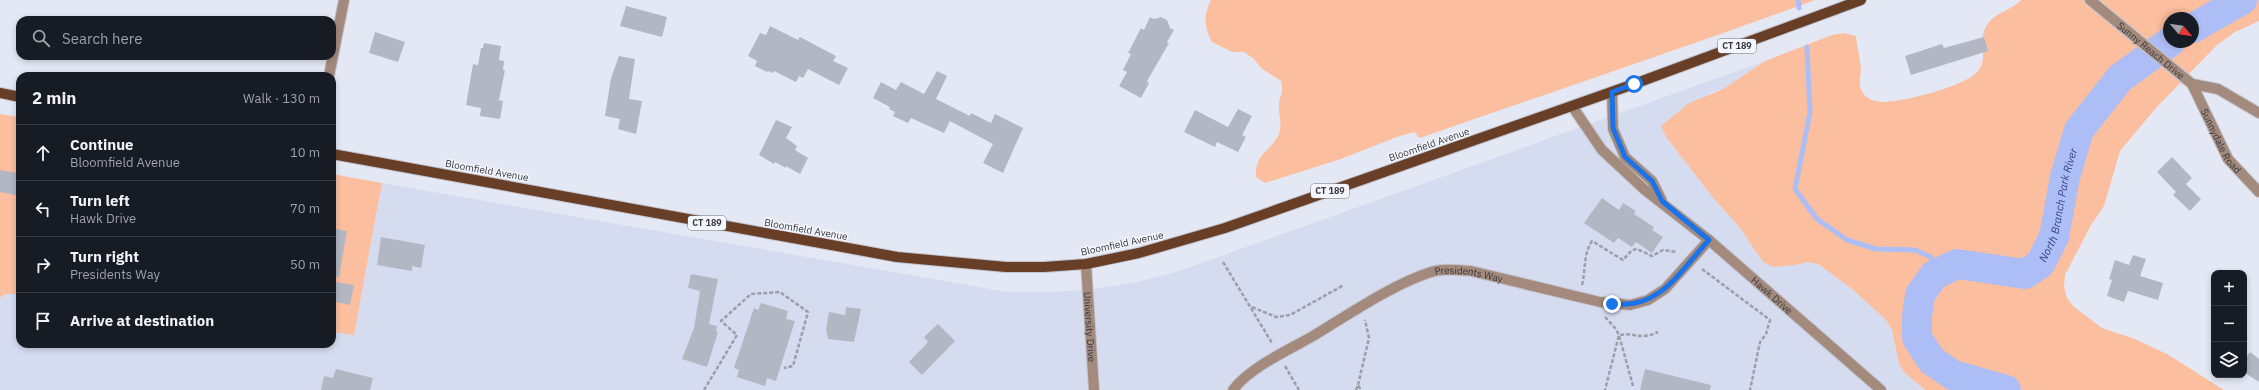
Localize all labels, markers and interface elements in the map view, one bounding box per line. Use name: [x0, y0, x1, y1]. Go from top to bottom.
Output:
north arrow: [2163, 12, 2199, 48]
search box: [16, 16, 336, 60]
street label: Sunny Reach Drive: [2114, 19, 2187, 83]
icon: search: [30, 27, 52, 49]
text: Search here: [62, 29, 142, 48]
road number: CT 189: [1718, 39, 1756, 53]
route start: [1625, 75, 1643, 93]
text: 2 min: [32, 87, 76, 109]
text: Walk · 130 m: [243, 90, 320, 107]
street label: Sunnydale Road: [2198, 106, 2244, 176]
street label: Bloomfield Avenue: [1387, 124, 1472, 164]
text: Continue: [70, 135, 134, 154]
icon: ahead: [32, 142, 54, 164]
text: 10 m: [290, 144, 320, 161]
water label: North Branch Park River: [2035, 146, 2080, 264]
text: Bloomfield Avenue: [70, 154, 180, 171]
street label: Bloomfield Avenue: [444, 157, 530, 184]
road number: CT 189: [1311, 184, 1349, 198]
text: Turn left: [70, 191, 130, 210]
icon: left: [32, 198, 54, 220]
text: 70 m: [290, 200, 320, 217]
text: Hawk Drive: [70, 210, 136, 227]
road number: CT 189: [688, 216, 726, 230]
street label: Bloomfield Avenue: [763, 216, 849, 243]
street label: Bloomfield Avenue: [1079, 228, 1165, 259]
text: Turn right: [70, 247, 139, 266]
icon: right: [32, 254, 54, 276]
text: 50 m: [290, 256, 320, 273]
street label: Presidents Way: [1434, 264, 1504, 285]
text: Presidents Way: [70, 266, 160, 283]
map controls: [2211, 270, 2247, 378]
button: +: [2211, 270, 2247, 306]
street label: Hawk Drive: [1748, 274, 1796, 317]
street label: University Drive: [1081, 291, 1098, 363]
route end: [1603, 295, 1621, 313]
button: −: [2211, 306, 2247, 342]
icon: arrive: [32, 310, 54, 332]
text: Arrive at destination: [70, 311, 214, 330]
button: layers: [2211, 342, 2247, 378]

